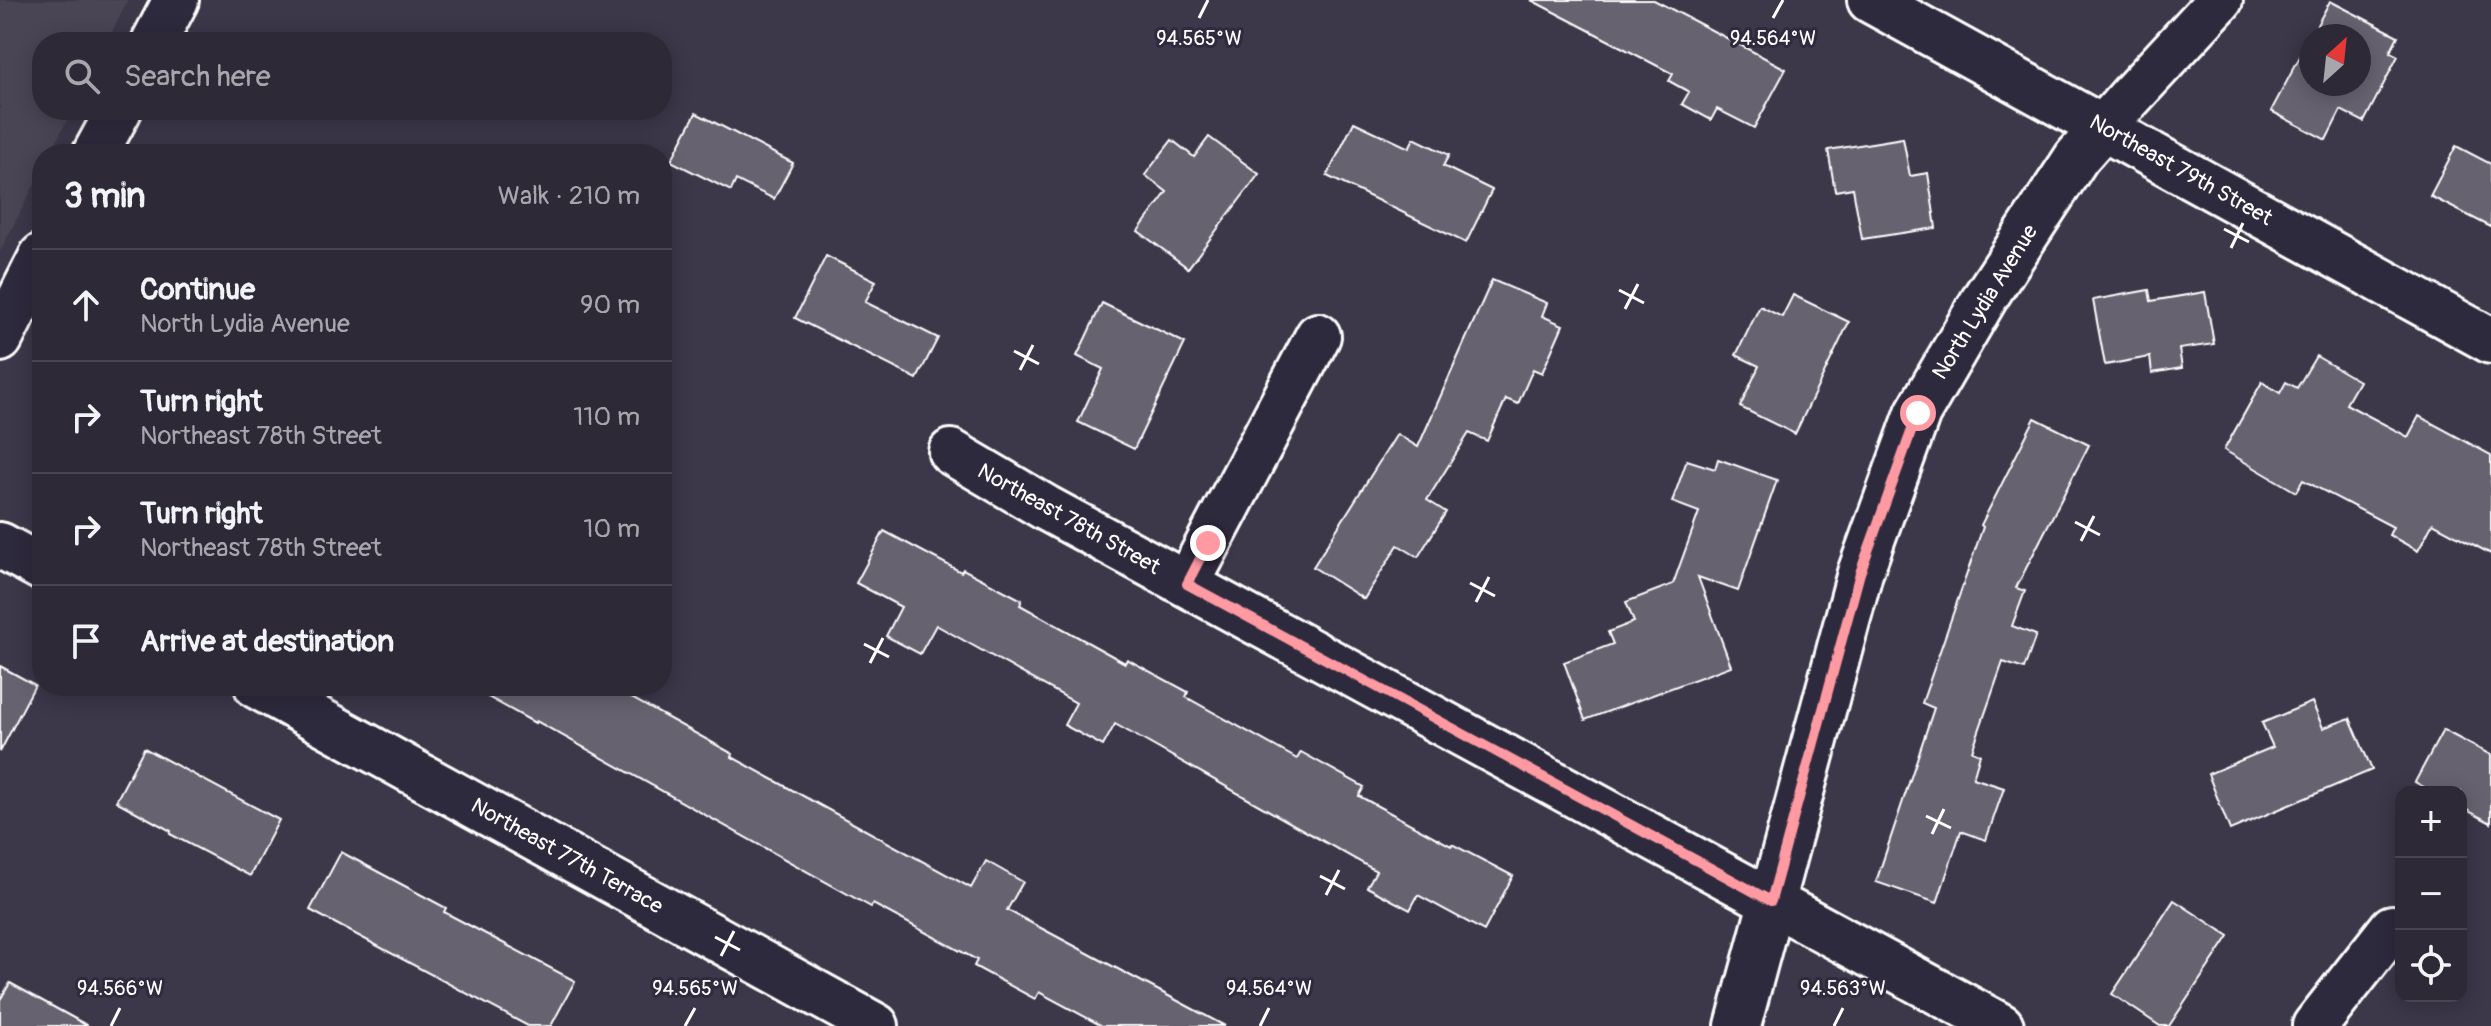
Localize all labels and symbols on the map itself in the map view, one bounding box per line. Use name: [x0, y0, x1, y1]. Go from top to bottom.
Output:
north arrow: [2299, 24, 2371, 96]
text: 94.565°W: [1156, 26, 1242, 51]
text: 94.564°W: [1730, 26, 1816, 51]
street label: Northeast 79th Street: [2085, 108, 2277, 232]
street label: North Lydia Avenue: [1926, 219, 2044, 385]
route start: [1900, 395, 1936, 431]
street label: Northeast 78th Street: [973, 457, 1165, 581]
route end: [1190, 525, 1226, 561]
street label: Northeast 77th Terrace: [466, 792, 668, 920]
text: 94.566°W: [77, 976, 163, 1001]
text: 94.565°W: [652, 976, 738, 1001]
text: 94.564°W: [1226, 976, 1312, 1001]
text: 94.563°W: [1800, 976, 1886, 1001]

